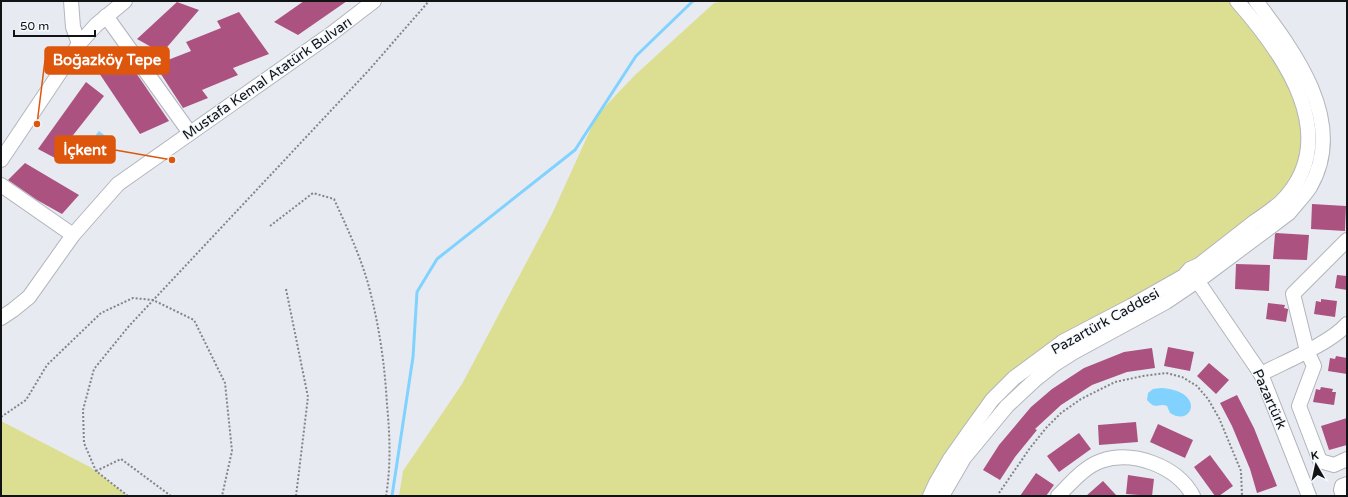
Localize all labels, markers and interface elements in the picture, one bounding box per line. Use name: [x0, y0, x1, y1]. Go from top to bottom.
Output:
scale bar: [14, 12, 95, 38]
street label: Mustafa Kemal Atatürk Bulvarı: [179, 13, 355, 144]
text: 50 m: [20, 19, 49, 33]
callout: Boğazköy Tepe: [45, 47, 169, 74]
text: Boğazköy Tepe: [53, 51, 162, 70]
callout: İçkent: [55, 136, 115, 163]
text: İçkent: [63, 141, 107, 160]
street label: Pazartürk Caddesi: [1048, 285, 1162, 358]
street label: Pazartürk: [1249, 367, 1290, 432]
north arrow: [1296, 445, 1336, 485]
text: K: [1310, 449, 1320, 463]

